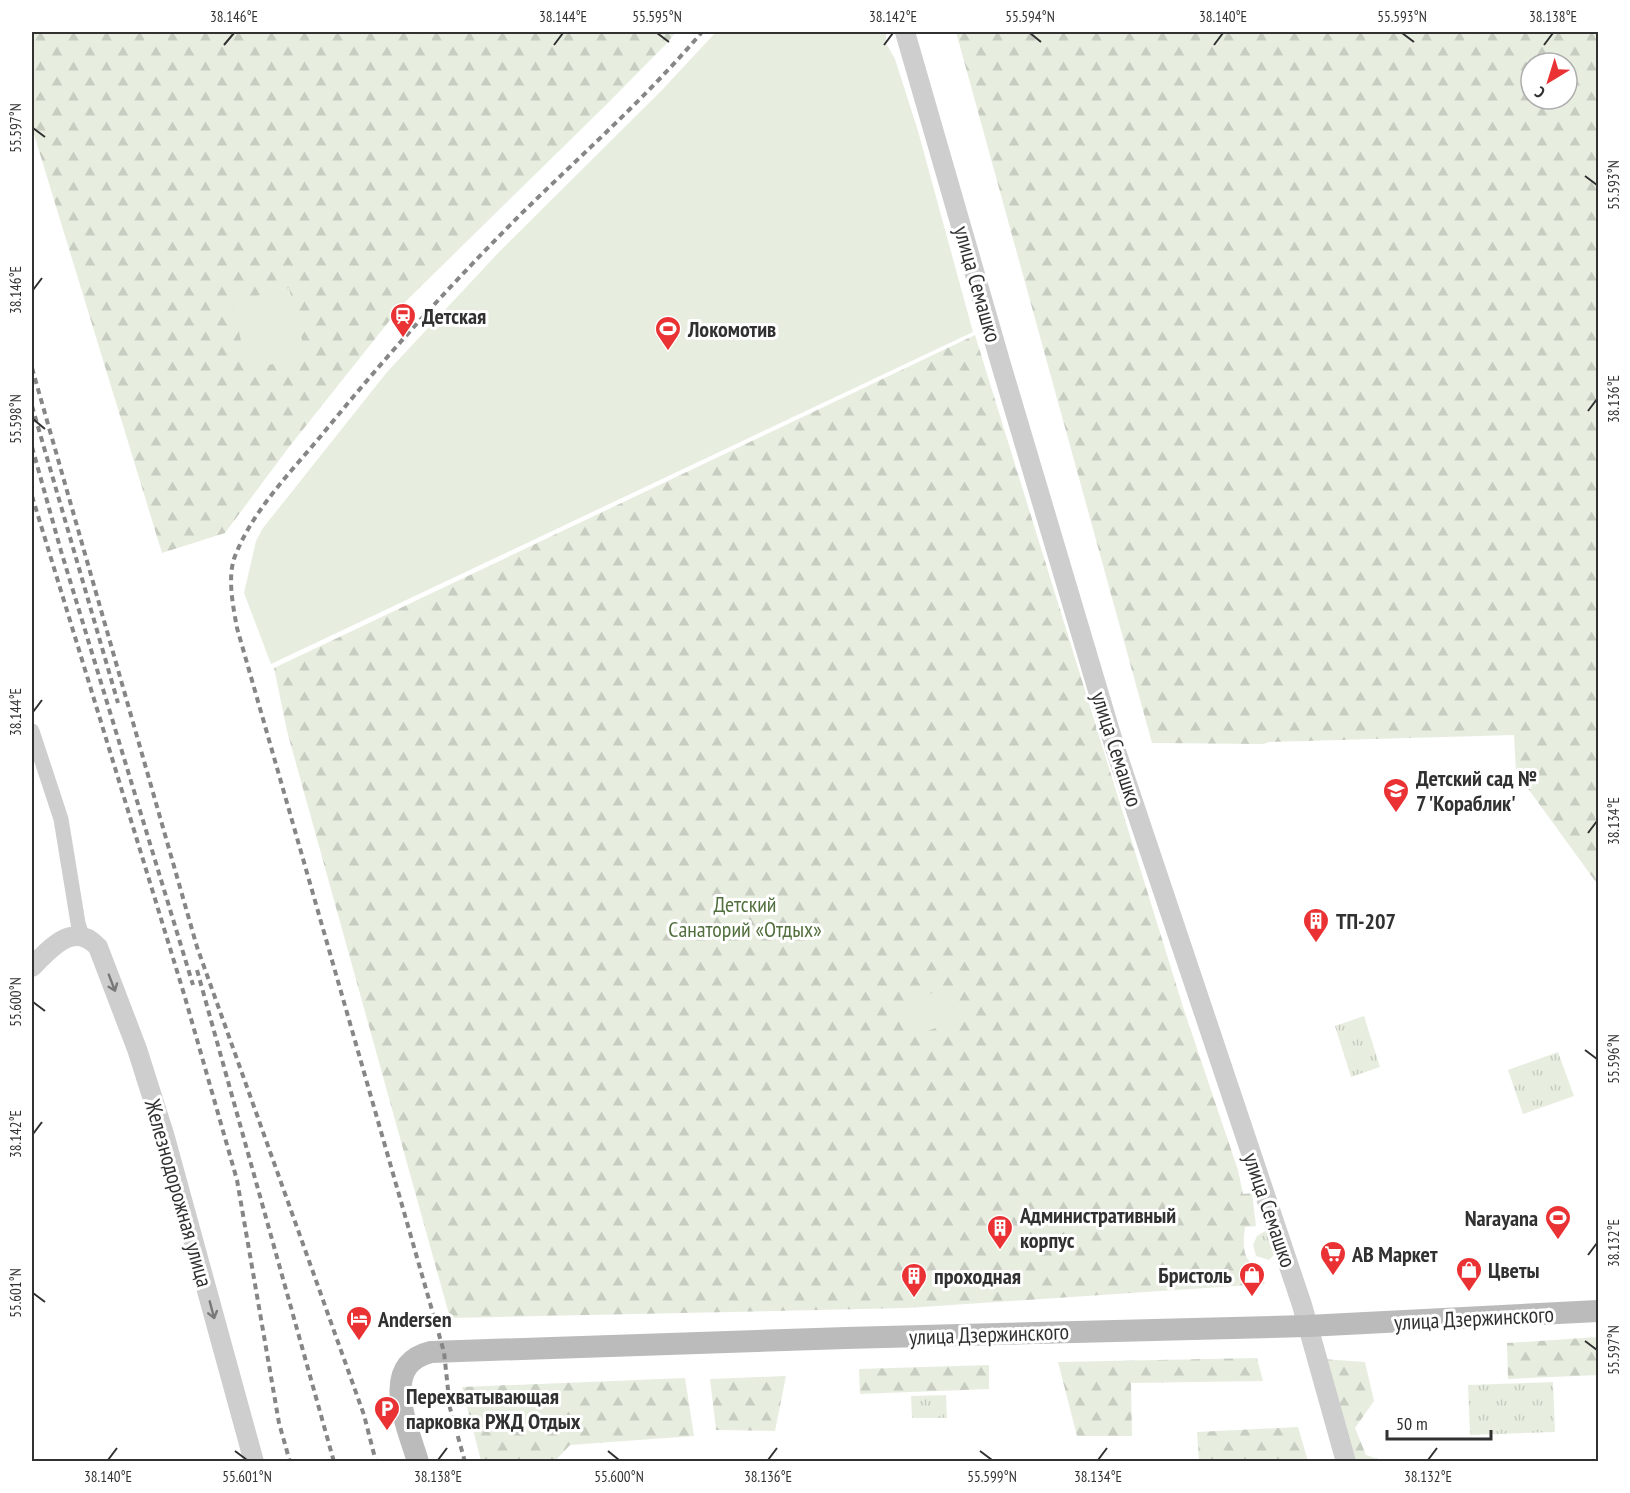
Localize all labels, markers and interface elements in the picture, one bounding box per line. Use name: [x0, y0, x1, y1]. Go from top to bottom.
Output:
text: 38.146°E: [210, 7, 258, 26]
text: 38.144°E: [539, 7, 587, 26]
text: 55.595°N: [632, 7, 682, 26]
text: 38.142°E: [869, 7, 917, 26]
text: 55.594°N: [1005, 7, 1055, 26]
text: 38.140°E: [1199, 7, 1247, 26]
text: 55.593°N: [1377, 7, 1427, 26]
text: 38.138°E: [1529, 7, 1577, 26]
north arrow: [1519, 51, 1579, 111]
text: С: [1530, 82, 1549, 103]
text: 55.597°N: [6, 103, 25, 153]
text: 55.593°N: [1604, 160, 1623, 210]
street label: улица Семашко: [948, 223, 1008, 345]
text: 38.146°E: [6, 266, 25, 314]
station icon: Детская: [388, 301, 418, 339]
place label: Детская: [422, 302, 486, 330]
sports icon: Локомотив: [653, 314, 683, 352]
place label: Локомотив: [687, 315, 776, 343]
text: 38.136°E: [1604, 375, 1623, 423]
text: 55.598°N: [6, 394, 25, 444]
text: 38.144°E: [6, 688, 25, 736]
street label: улица Семашко: [1085, 688, 1149, 810]
place label: Детский сад № 7 'Кораблик': [1416, 764, 1537, 817]
school or university icon: Детский сад № 7 'Кораблик': [1381, 776, 1411, 814]
text: 38.134°E: [1604, 797, 1623, 845]
park label: Детский Санаторий «Отдых»: [668, 890, 822, 943]
building icon: ТП-207: [1301, 906, 1331, 944]
place label: ТП-207: [1336, 907, 1396, 935]
one-way arrow: [107, 973, 118, 992]
text: 55.600°N: [6, 977, 25, 1027]
text: 55.596°N: [1604, 1034, 1623, 1084]
street label: Железнодорожная улица: [139, 1095, 219, 1290]
text: 38.142°E: [6, 1110, 25, 1158]
street label: улица Семашко: [1237, 1149, 1303, 1271]
place label: Административный корпус: [1019, 1201, 1176, 1254]
sports icon: Narayana: [1543, 1203, 1573, 1241]
place label: Narayana: [1465, 1204, 1538, 1232]
building icon: Административный корпус: [985, 1213, 1015, 1251]
text: 38.132°E: [1604, 1219, 1623, 1267]
supermarket icon: АВ Маркет: [1318, 1239, 1348, 1277]
place label: АВ Маркет: [1351, 1240, 1438, 1268]
shop icon: Цветы: [1454, 1255, 1484, 1293]
place label: Цветы: [1488, 1256, 1540, 1284]
shop icon: Бристоль: [1237, 1260, 1267, 1298]
building icon: проходная: [899, 1261, 929, 1299]
place label: Бристоль: [1158, 1261, 1232, 1289]
place label: проходная: [934, 1262, 1021, 1290]
text: 55.601°N: [6, 1268, 25, 1318]
one-way arrow: [207, 1300, 218, 1319]
street label: улица Дзержинского: [1393, 1300, 1555, 1336]
hotel icon: Andersen: [344, 1304, 374, 1342]
place label: Andersen: [377, 1305, 452, 1333]
street label: улица Дзержинского: [909, 1317, 1069, 1351]
text: 55.597°N: [1604, 1325, 1623, 1375]
place label: Перехватывающая парковка РЖД Отдых: [406, 1382, 581, 1435]
parking icon: Перехватывающая парковка РЖД Отдых: [372, 1394, 402, 1432]
scale bar: [1387, 1403, 1490, 1441]
text: 50 m: [1396, 1412, 1428, 1435]
text: 38.140°E: [84, 1467, 132, 1486]
text: 55.601°N: [222, 1467, 272, 1486]
text: 38.138°E: [414, 1467, 462, 1486]
text: 55.600°N: [594, 1467, 644, 1486]
text: 38.136°E: [744, 1467, 792, 1486]
text: 55.599°N: [967, 1467, 1017, 1486]
text: 38.134°E: [1074, 1467, 1122, 1486]
text: 38.132°E: [1404, 1467, 1452, 1486]

